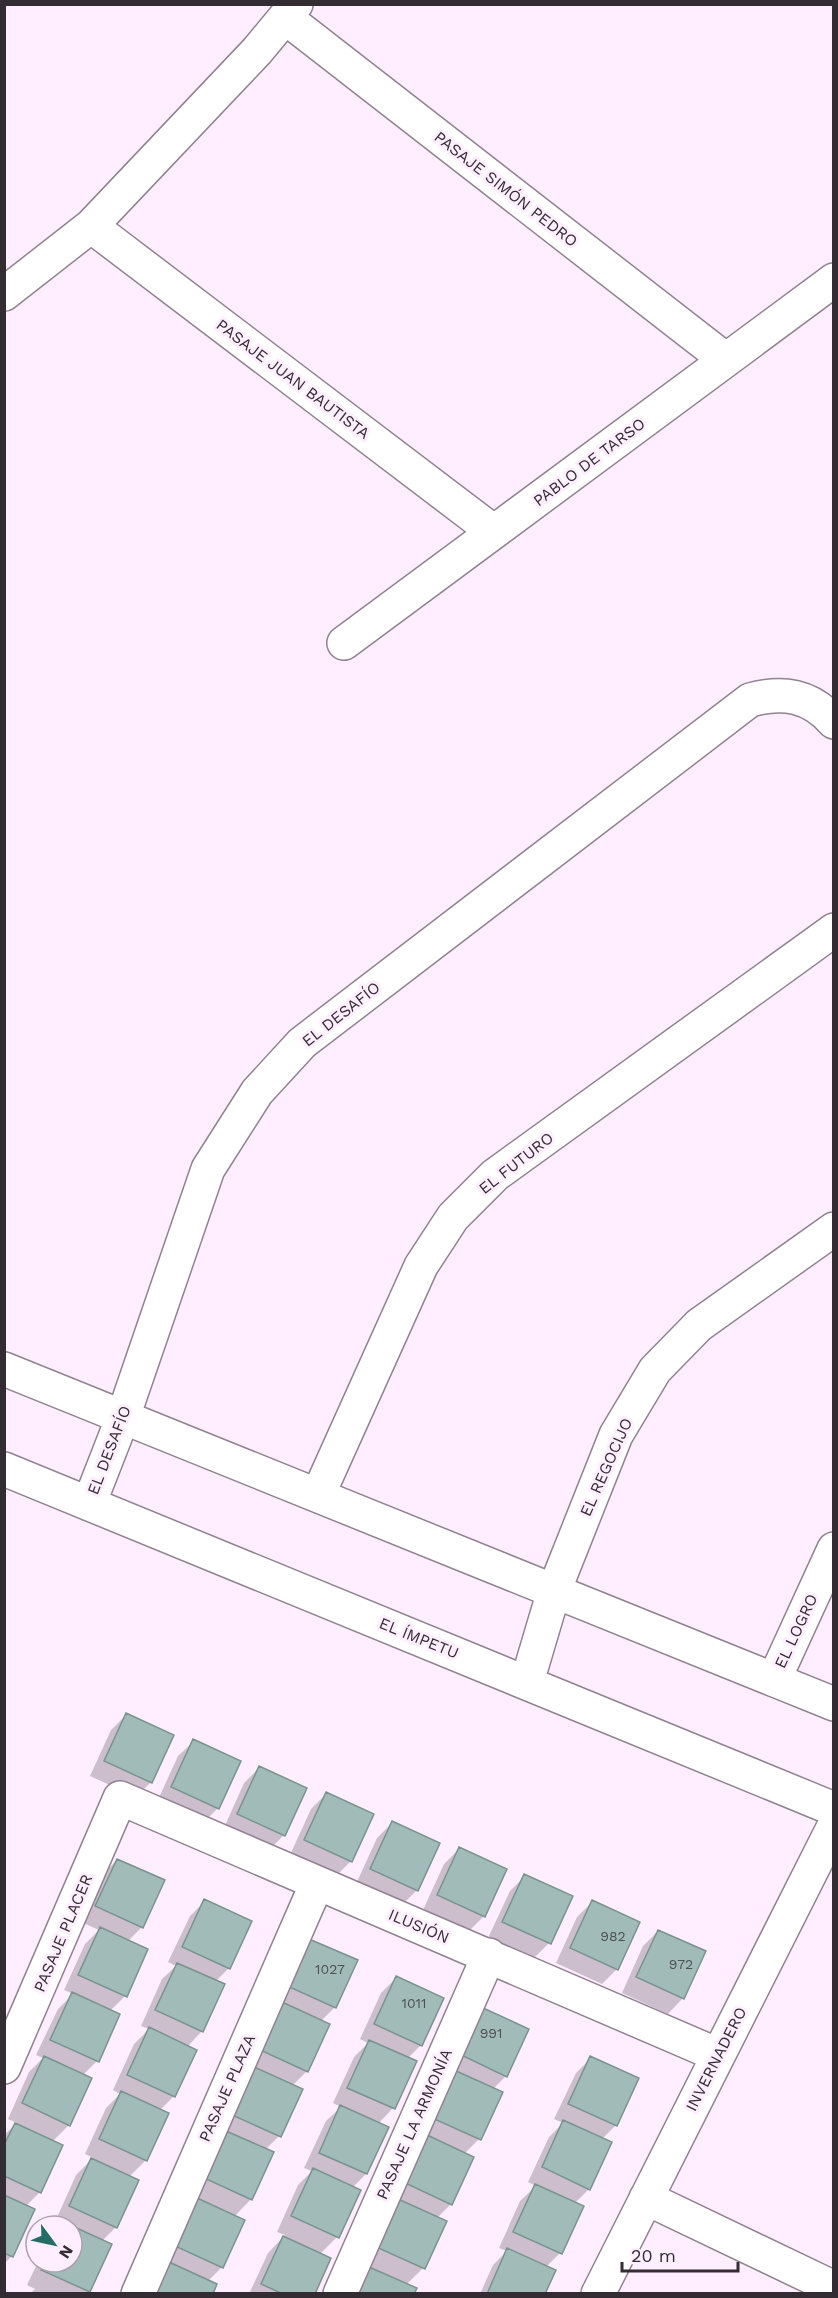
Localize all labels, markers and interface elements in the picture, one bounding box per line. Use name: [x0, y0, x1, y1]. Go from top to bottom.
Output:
street label: PASAJE SIMÓN PEDRO: [431, 127, 581, 251]
street label: PASAJE JUAN BAUTISTA: [213, 315, 374, 443]
street label: PABLO DE TARSO: [529, 414, 649, 510]
street label: EL DESAFÍO: [298, 978, 384, 1050]
street label: EL FUTURO: [475, 1128, 557, 1198]
street label: EL DESAFÍO: [83, 1403, 135, 1497]
street label: EL REGOCIJO: [576, 1415, 636, 1519]
street label: EL LOGRO: [770, 1591, 822, 1671]
street label: EL ÍMPETU: [376, 1613, 462, 1663]
street label: PASAJE PLACER: [30, 1871, 96, 1995]
street label: ILUSIÓN: [386, 1905, 452, 1947]
house number: 982: [600, 1928, 626, 1944]
house number: 972: [669, 1956, 693, 1972]
house number: 1027: [315, 1961, 345, 1977]
house number: 1011: [401, 1995, 427, 2011]
street label: INVERNADERO: [682, 2004, 750, 2114]
house number: 991: [480, 2025, 502, 2041]
street label: PASAJE PLAZA: [195, 2031, 259, 2145]
street label: PASAJE LA ARMONÍA: [372, 2045, 456, 2202]
north arrow: [24, 2214, 84, 2274]
scale bar: [622, 2235, 738, 2273]
text: N: [55, 2242, 77, 2262]
text: 20 m: [631, 2245, 676, 2266]

